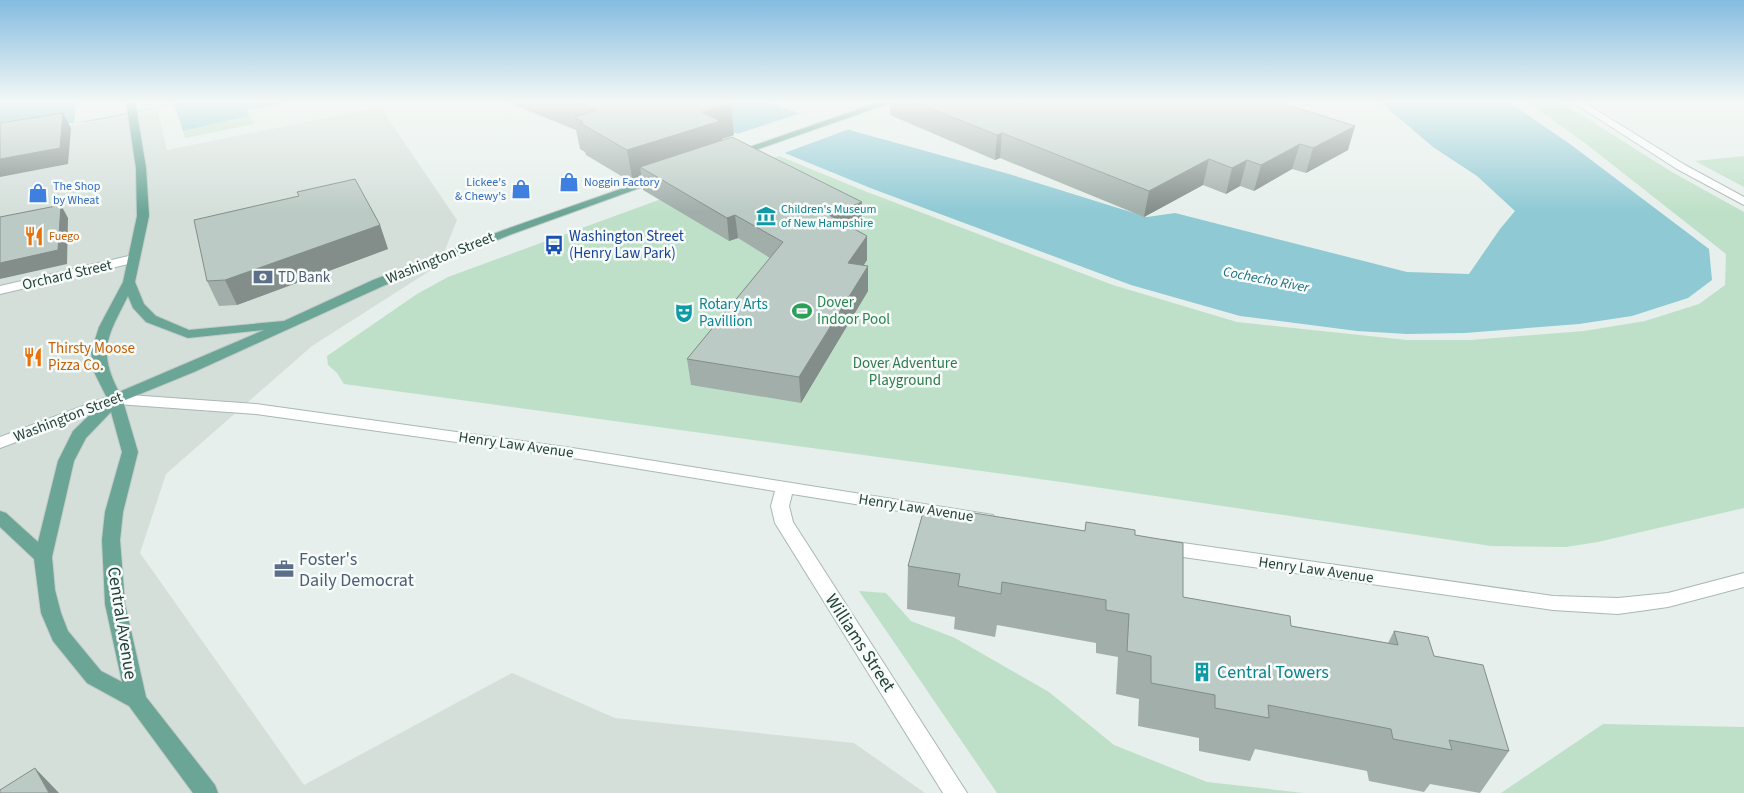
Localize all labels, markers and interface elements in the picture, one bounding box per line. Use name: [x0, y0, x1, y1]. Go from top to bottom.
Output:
shop icon: Noggin Factory: [558, 171, 580, 193]
place label: Lickee's & Chewy's: [455, 174, 506, 205]
place label: Noggin Factory: [584, 174, 660, 191]
place label: The Shop by Wheat: [53, 178, 101, 209]
shop icon: Lickee's & Chewy's: [510, 178, 532, 200]
shop icon: The Shop by Wheat: [27, 182, 49, 204]
place label: Children's Museum of New Hampshire: [781, 201, 877, 232]
museum icon: Children's Museum of New Hampshire: [755, 205, 777, 227]
restaurant icon: Fuego: [23, 225, 45, 247]
place label: Washington Street (Henry Law Park): [569, 226, 684, 264]
street label: Washington Street: [383, 227, 497, 289]
place label: Fuego: [49, 228, 79, 245]
bus stop icon: Washington Street (Henry Law Park): [543, 234, 565, 256]
street label: Orchard Street: [20, 254, 114, 296]
water label: Cochecho River: [1221, 262, 1312, 298]
bank icon: TD Bank: [252, 266, 274, 288]
place label: TD Bank: [278, 267, 331, 288]
place label: Dover Indoor Pool: [817, 292, 890, 330]
place label: Rotary Arts Pavillion: [699, 294, 768, 332]
sports icon: Dover Indoor Pool: [791, 300, 813, 322]
theatre icon: Rotary Arts Pavillion: [673, 302, 695, 324]
place label: Thirsty Moose Pizza Co.: [48, 338, 135, 376]
restaurant icon: Thirsty Moose Pizza Co.: [22, 346, 44, 368]
park label: Dover Adventure Playground: [853, 353, 957, 391]
street label: Washington Street: [11, 387, 125, 447]
street label: Henry Law Avenue: [457, 427, 575, 463]
street label: Henry Law Avenue: [857, 489, 975, 527]
place label: Foster's Daily Democrat: [299, 547, 414, 593]
street label: Henry Law Avenue: [1257, 552, 1375, 588]
office icon: Foster's Daily Democrat: [273, 558, 295, 580]
street label: Central Avenue: [101, 565, 143, 681]
street label: Williams Street: [819, 589, 901, 697]
place label: Central Towers: [1217, 660, 1329, 685]
building icon: Central Towers: [1191, 661, 1213, 683]

